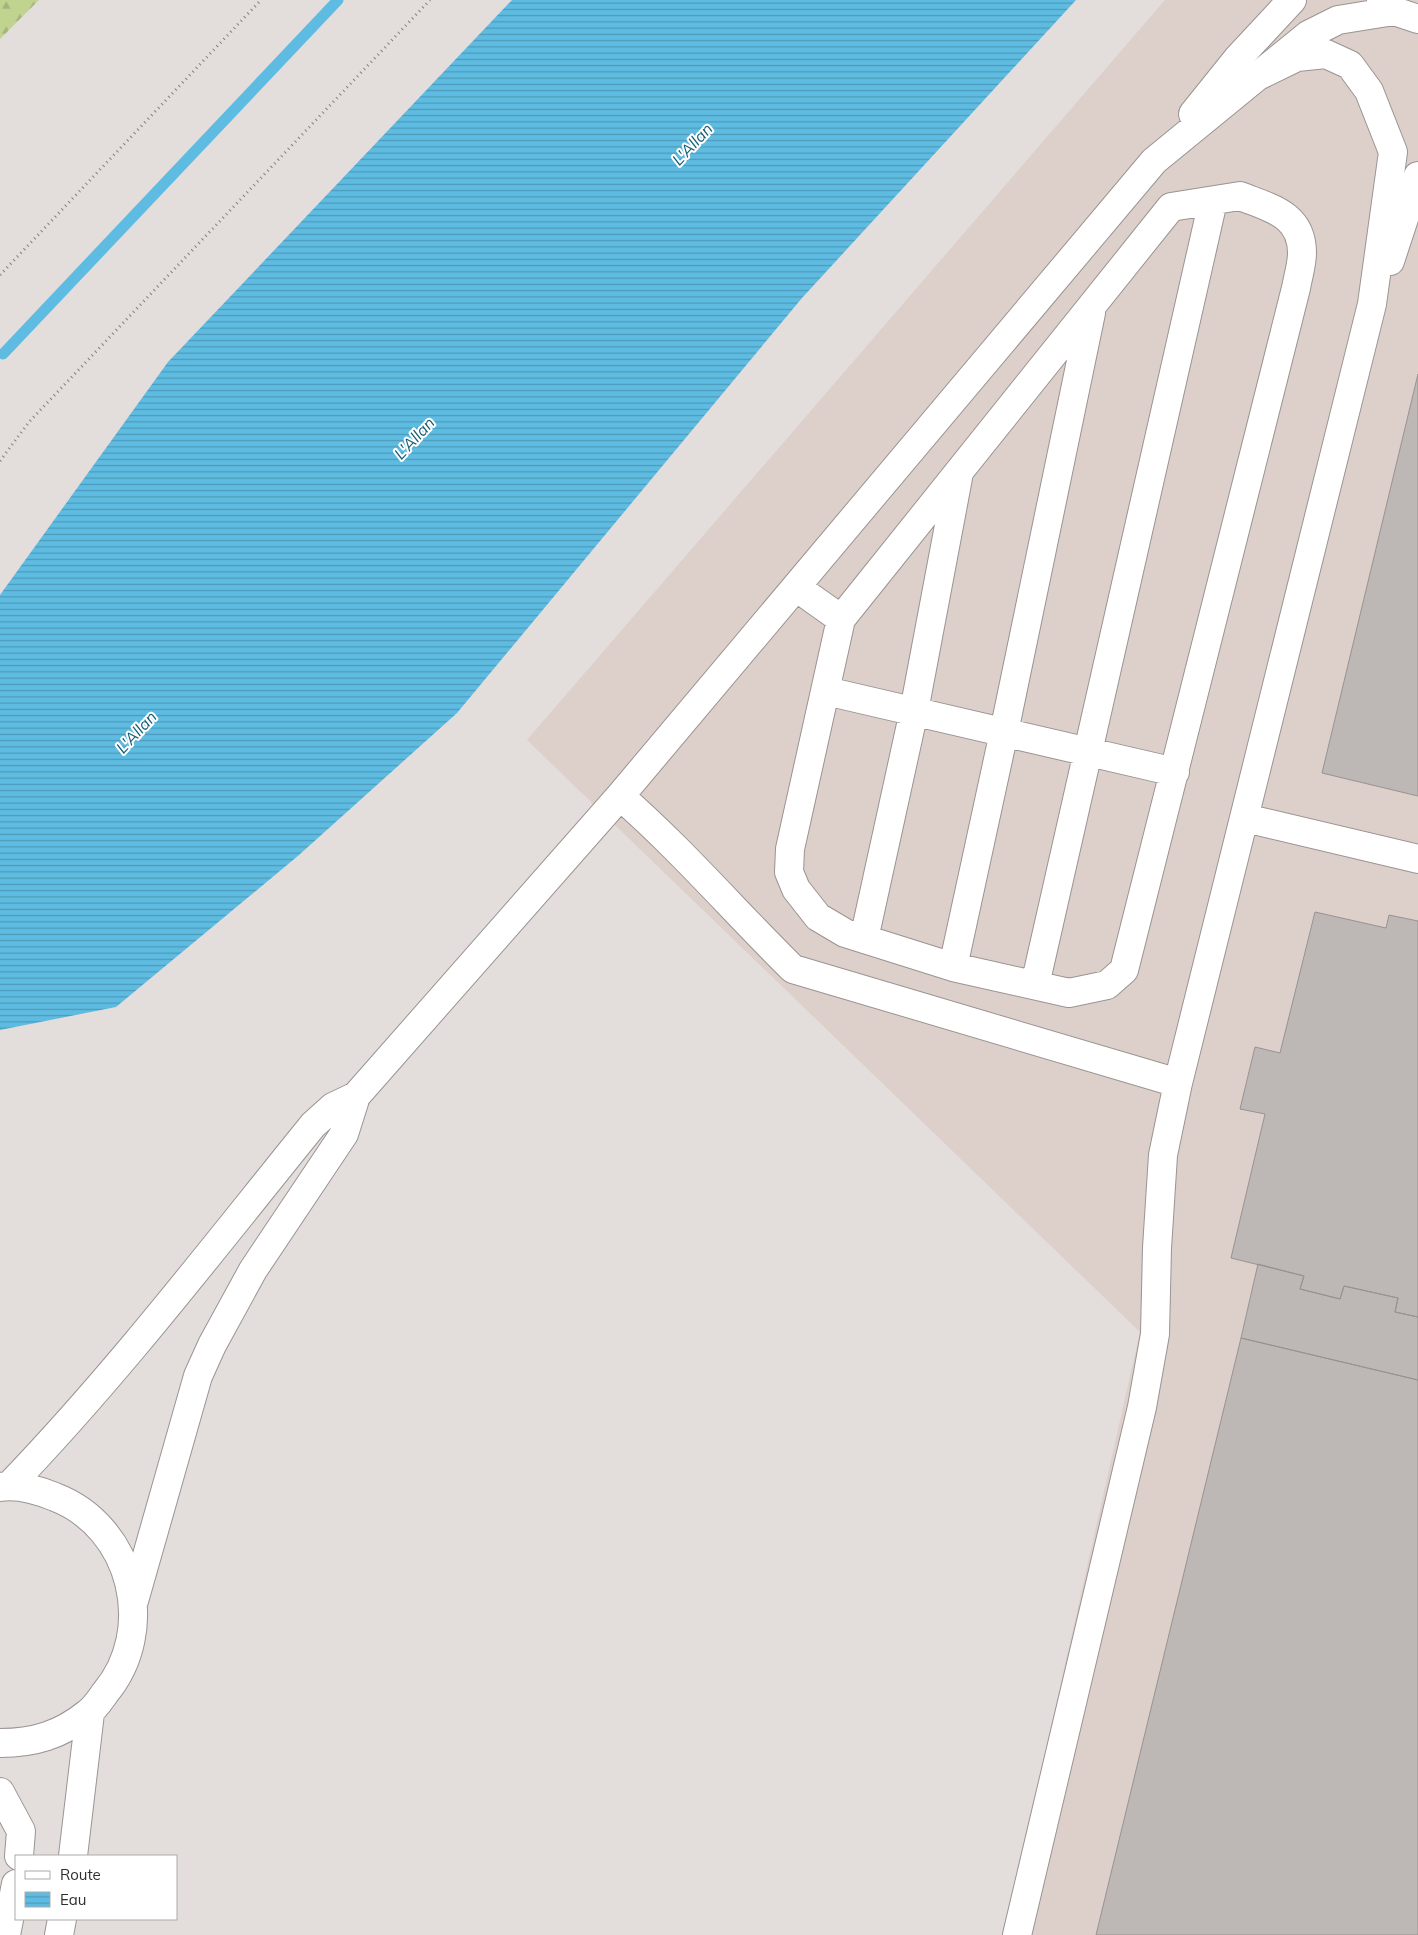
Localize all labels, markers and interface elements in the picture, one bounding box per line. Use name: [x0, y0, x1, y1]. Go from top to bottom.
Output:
water label: L'Allan: [667, 119, 717, 169]
water label: L'Allan: [389, 413, 439, 463]
water label: L'Allan: [111, 707, 161, 757]
legend: [15, 1855, 178, 1920]
text: Route: [60, 1865, 101, 1884]
text: Eau: [60, 1890, 86, 1909]

